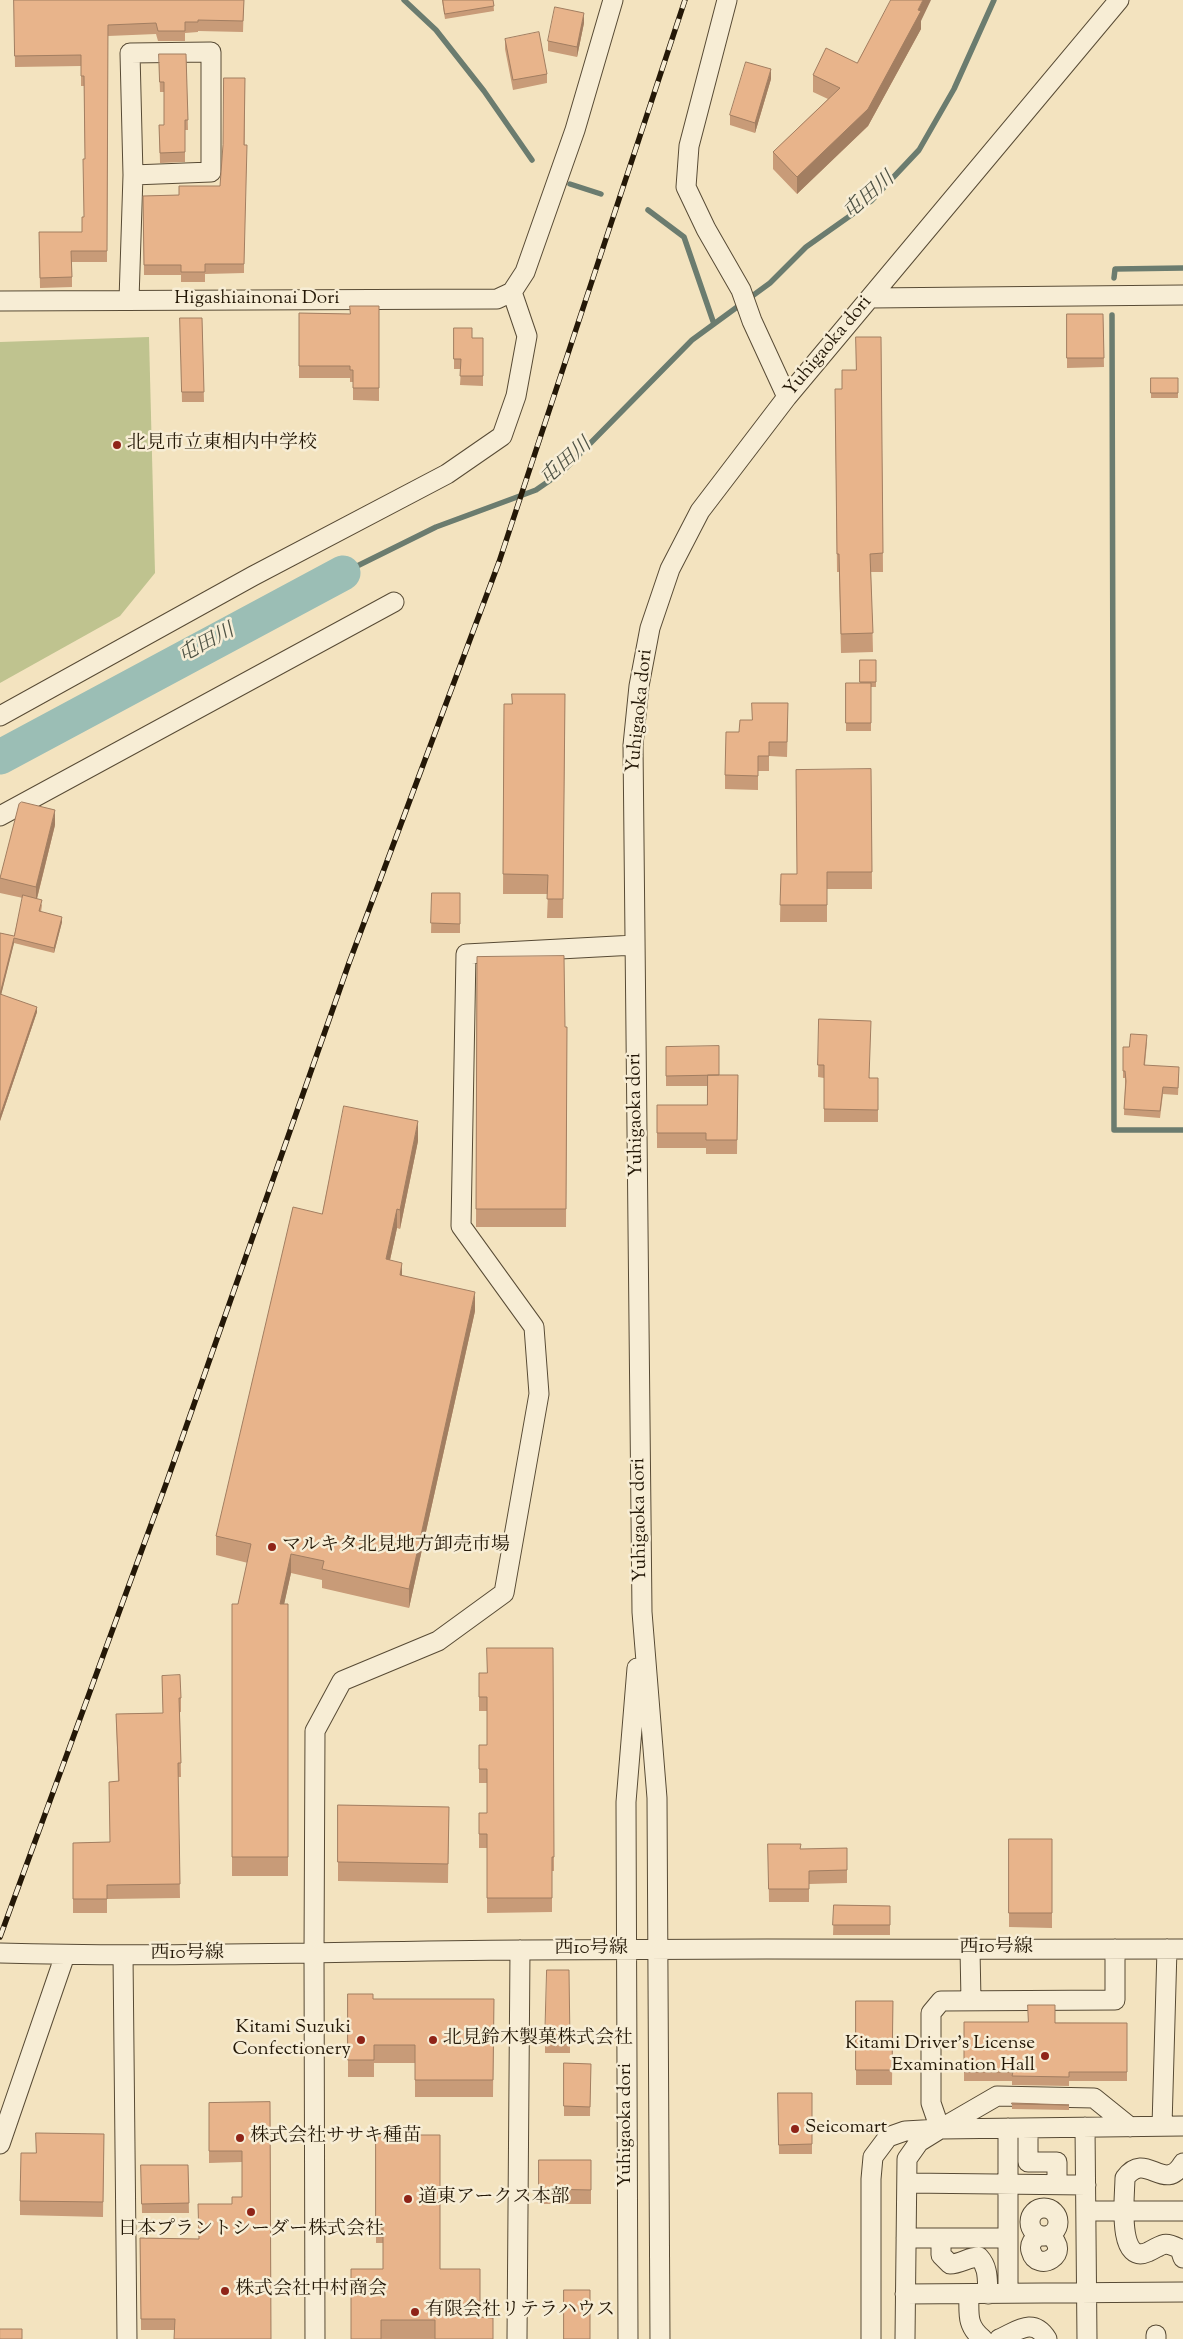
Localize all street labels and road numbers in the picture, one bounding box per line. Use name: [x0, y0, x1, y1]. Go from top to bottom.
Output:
street label: Higashiainonai Dori: [174, 289, 340, 311]
street label: Yuhigaoka dori: [780, 292, 878, 402]
street label: Yuhigaoka dori: [623, 648, 659, 774]
street label: Yuhigaoka dori: [625, 1053, 649, 1177]
street label: Yuhigaoka dori: [629, 1458, 653, 1582]
street label: 西10号線: [959, 1938, 1033, 1960]
street label: 西10号線: [554, 1939, 628, 1961]
street label: 西10号線: [150, 1944, 224, 1966]
street label: Yuhigaoka dori: [616, 2063, 638, 2187]

